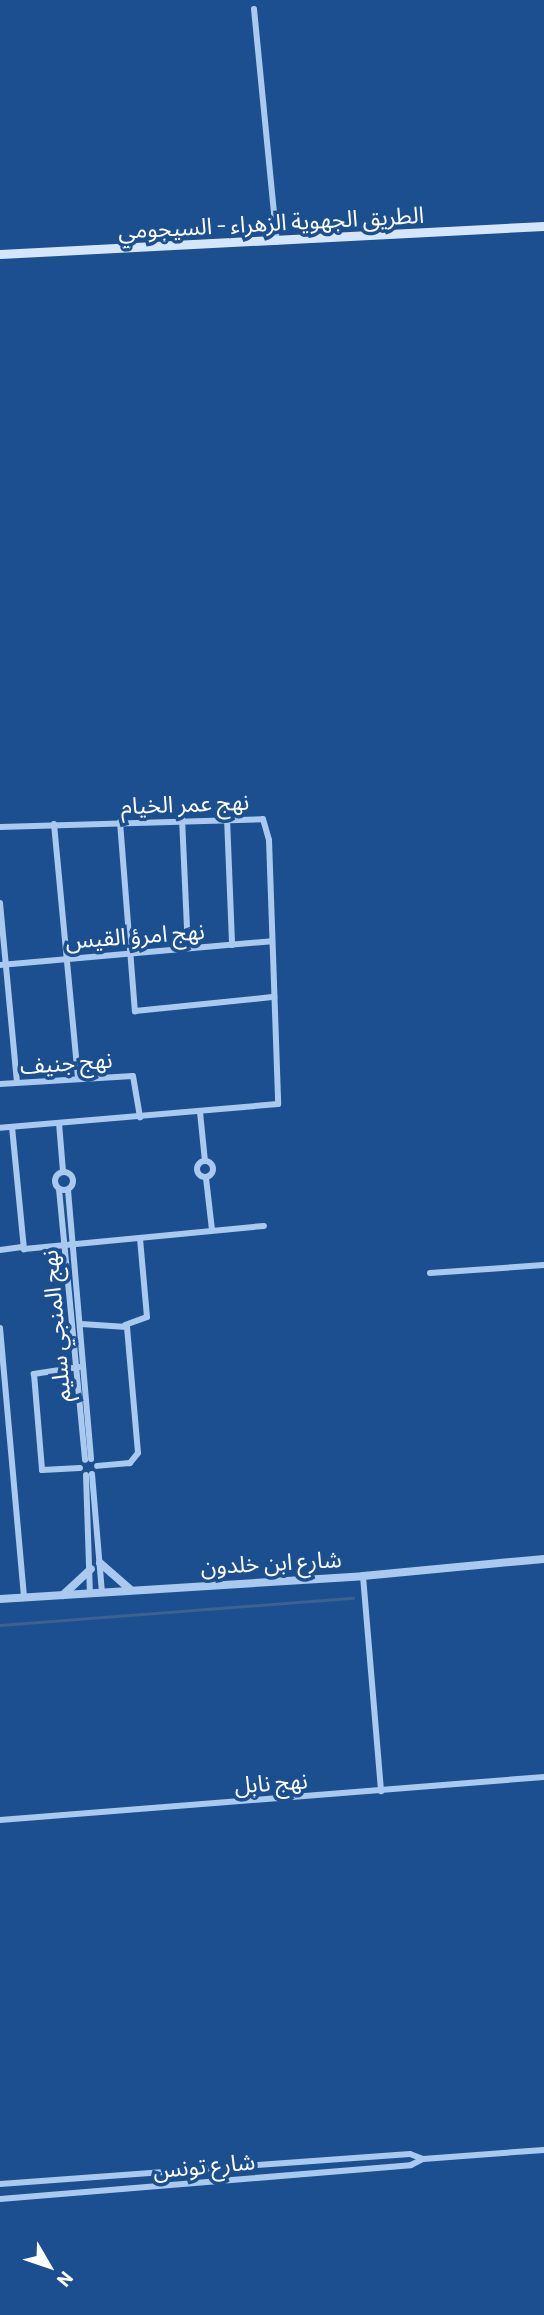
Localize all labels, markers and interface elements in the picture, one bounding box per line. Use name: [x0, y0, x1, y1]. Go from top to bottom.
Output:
street label: الطريق الجهوية الزهراء - السيجومي: [117, 200, 425, 244]
street label: نهج عمر الخيام: [120, 787, 250, 819]
street label: نهج امرؤ القيس: [64, 916, 206, 954]
street label: نهج جنيف: [19, 1045, 113, 1079]
street label: نهج المنجي سليم: [35, 1249, 75, 1403]
street label: شارع ابن خلدون: [200, 1545, 342, 1579]
street label: نهج نابل: [234, 1766, 308, 1798]
street label: شارع تونس: [152, 2147, 256, 2183]
north arrow: [14, 2231, 84, 2301]
text: N: [53, 2267, 79, 2292]

